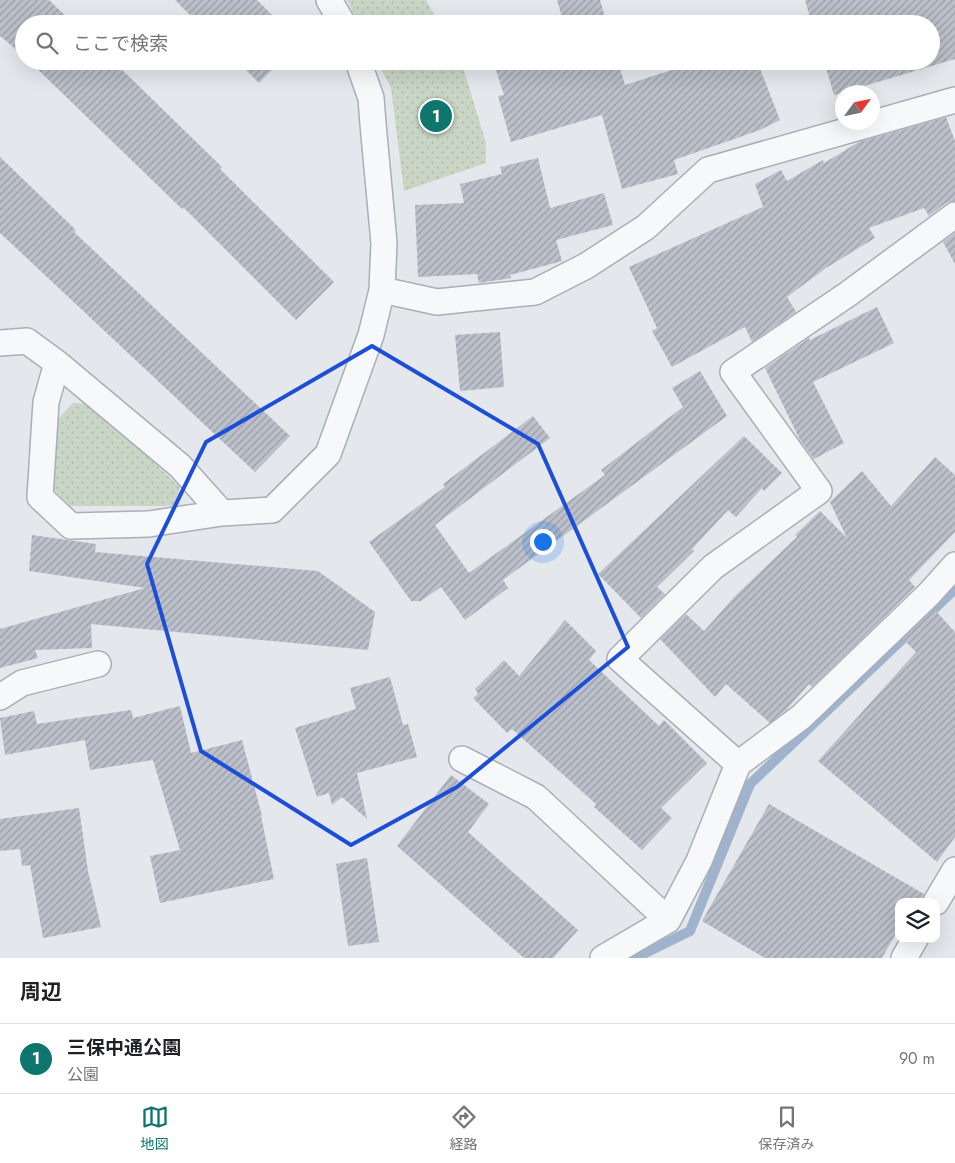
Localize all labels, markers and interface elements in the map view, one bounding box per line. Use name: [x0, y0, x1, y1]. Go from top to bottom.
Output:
search box: [15, 15, 940, 70]
icon: search: [33, 29, 61, 57]
text: ここで検索: [73, 30, 168, 57]
north arrow: [835, 85, 880, 130]
pin: 1: [420, 97, 452, 135]
your location: [530, 529, 556, 555]
map controls: [895, 898, 940, 943]
button: layers: [895, 898, 940, 943]
text: 周辺: [20, 977, 62, 1007]
text: 三保中通公園: [67, 1034, 181, 1061]
text: 1: [32, 1047, 40, 1070]
text: 90 m: [899, 1047, 935, 1070]
text: 公園: [67, 1063, 99, 1086]
tab: 地図: [141, 1103, 169, 1154]
tab: 経路: [450, 1103, 478, 1154]
tab: 保存済み: [759, 1103, 815, 1154]

